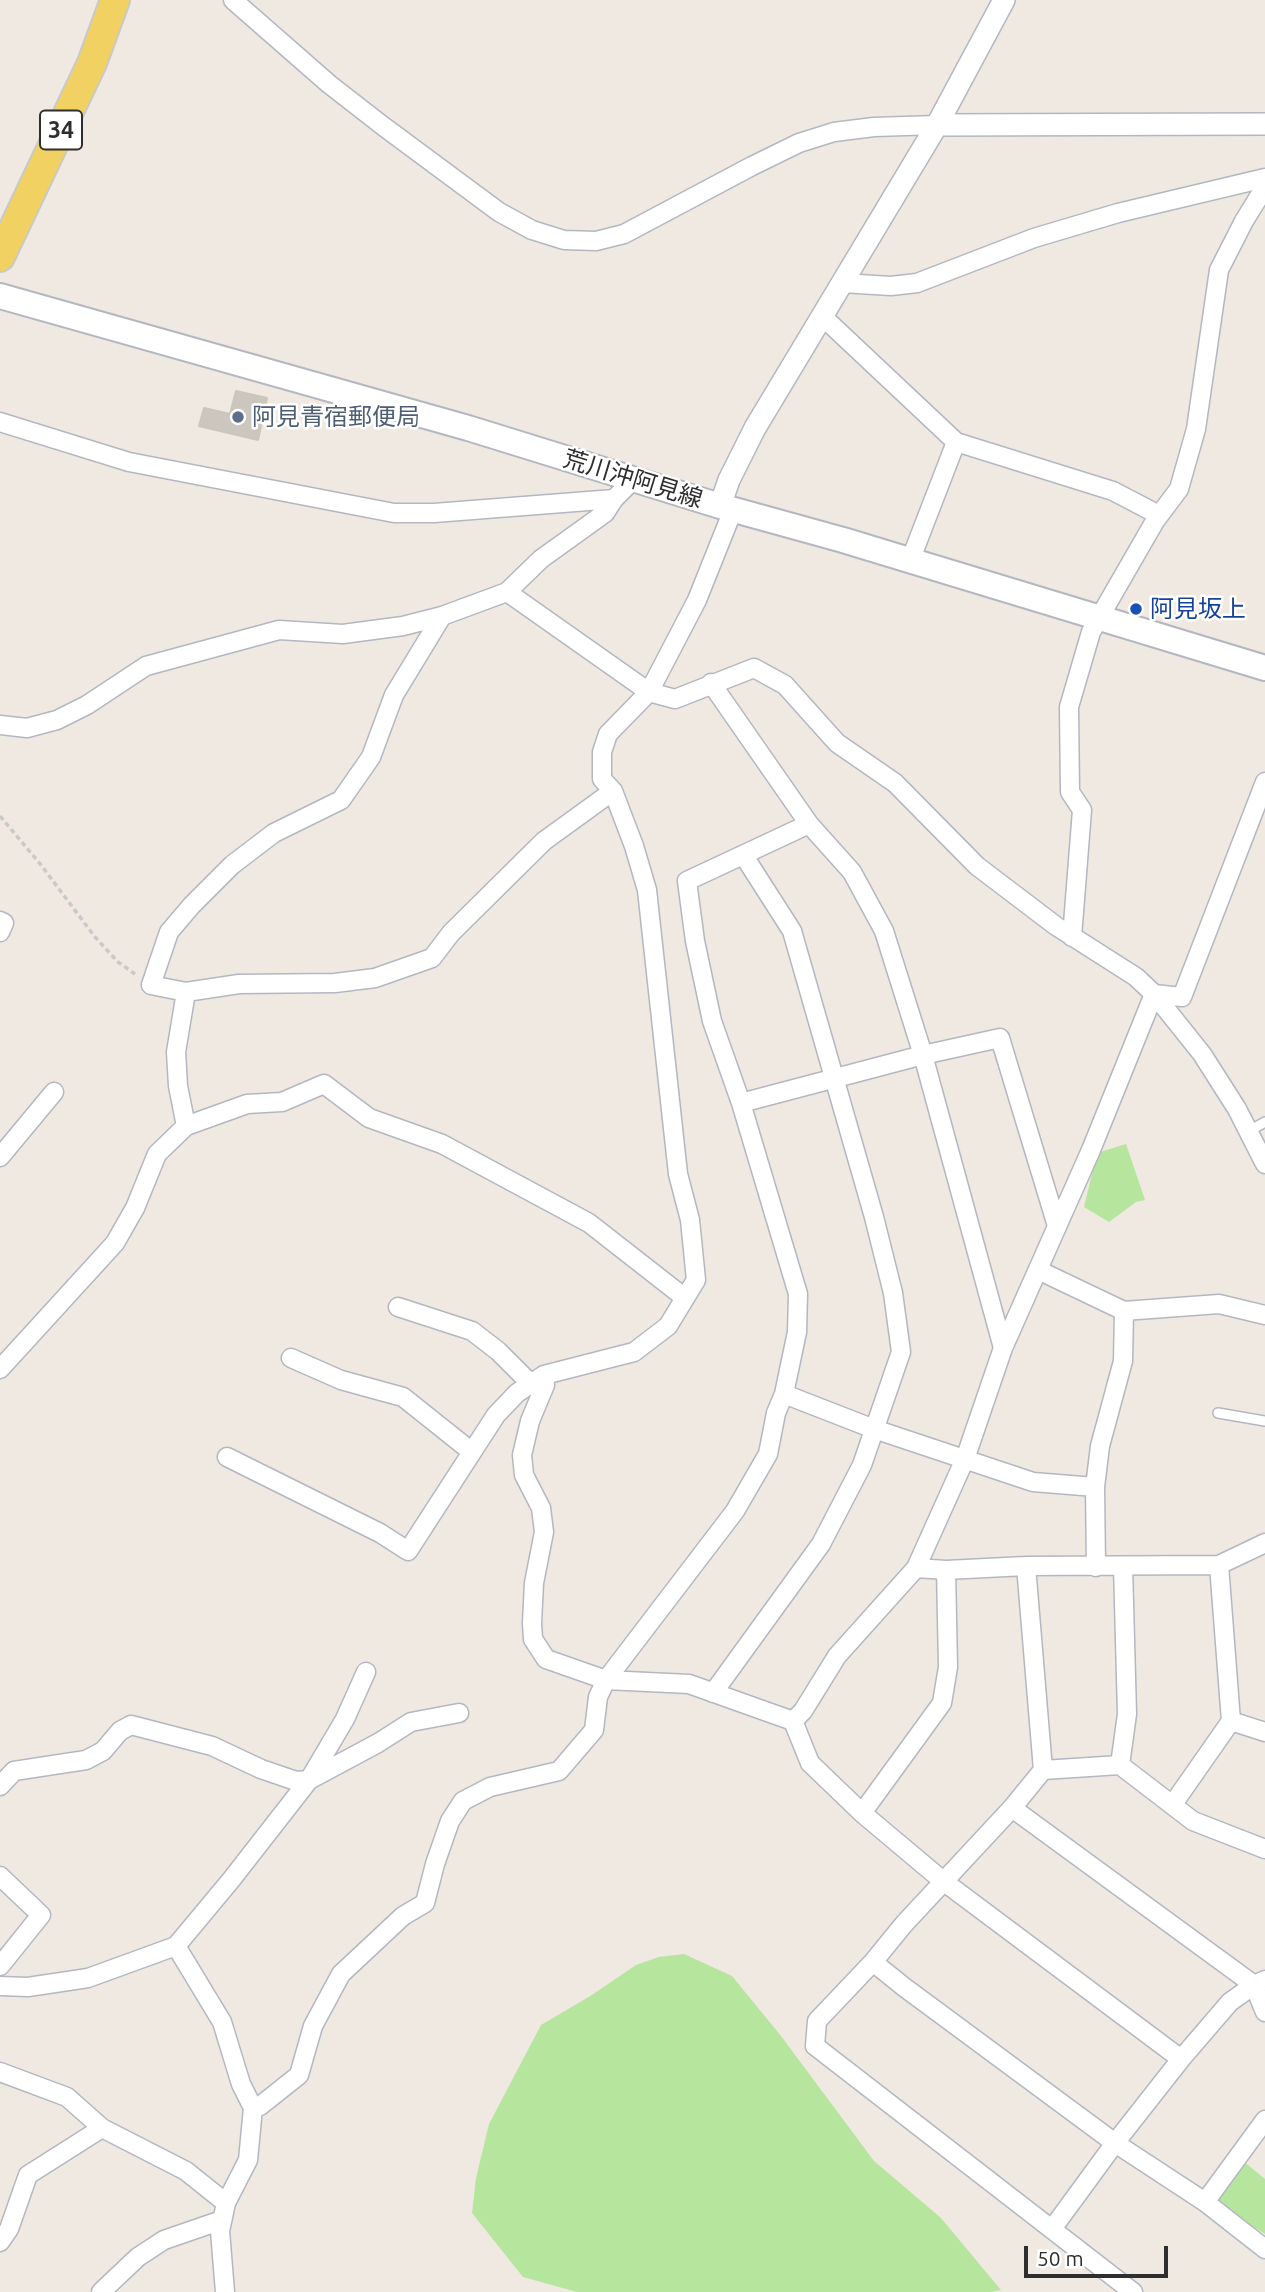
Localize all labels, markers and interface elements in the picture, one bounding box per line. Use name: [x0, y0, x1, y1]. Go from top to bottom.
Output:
road number: 34: [40, 111, 82, 150]
place label: 阿見青宿郵便局: [252, 403, 420, 431]
marker: 阿見青宿郵便局: [230, 409, 246, 425]
street label: 荒川沖阿見線: [560, 444, 706, 514]
place label: 阿見坂上: [1150, 595, 1246, 623]
marker: 阿見坂上: [1128, 601, 1144, 617]
scale bar: [1027, 2232, 1170, 2276]
text: 50 m: [1037, 2246, 1084, 2270]

